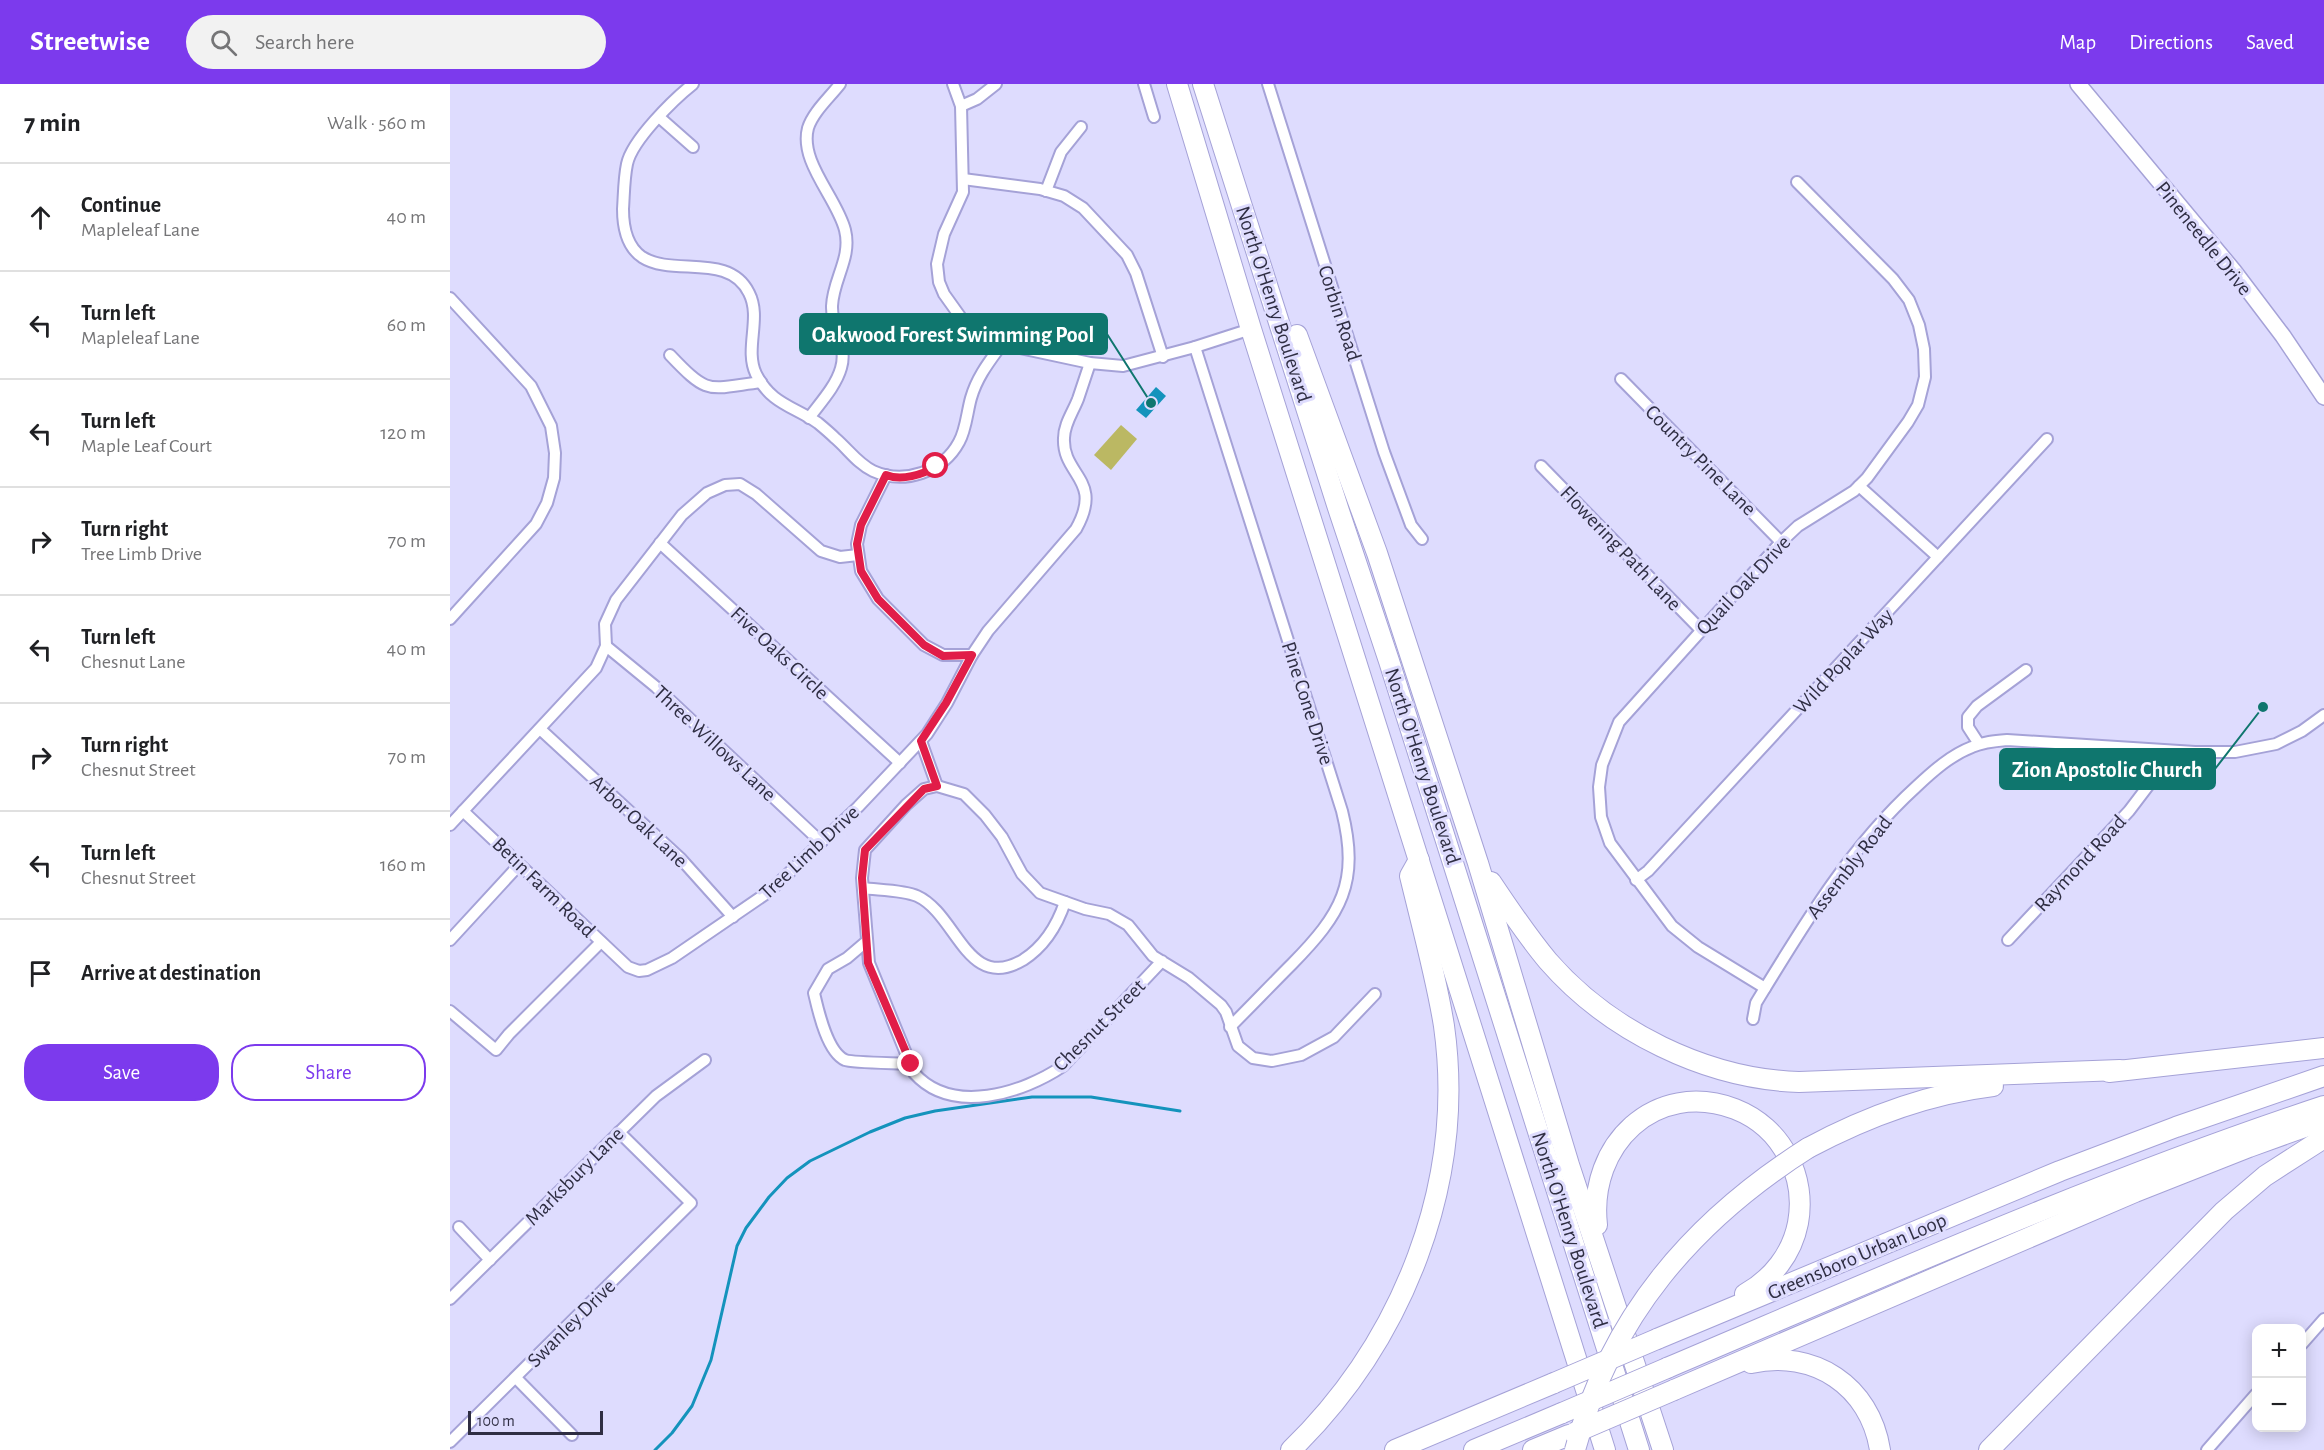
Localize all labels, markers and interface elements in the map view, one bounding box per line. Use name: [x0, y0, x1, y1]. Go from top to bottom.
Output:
search box: [186, 15, 606, 69]
icon: search: [207, 26, 240, 59]
text: Streetwise: [30, 28, 150, 56]
text: Search here: [255, 31, 354, 53]
text: Map: [2060, 32, 2096, 53]
text: Directions: [2129, 32, 2213, 53]
text: Saved: [2246, 32, 2294, 53]
text: 7 min: [24, 110, 81, 136]
text: Walk · 560 m: [327, 113, 426, 133]
street label: Pineneedle Drive: [2152, 177, 2256, 299]
text: Continue: [81, 194, 161, 216]
icon: ahead: [24, 201, 57, 234]
street label: North O'Henry Boulevard: [1232, 204, 1315, 405]
text: 40 m: [387, 207, 426, 227]
text: Mapleleaf Lane: [81, 220, 200, 240]
street label: Corbin Road: [1314, 263, 1365, 364]
text: Turn left: [81, 302, 155, 324]
icon: left: [24, 309, 57, 342]
callout: Oakwood Forest Swimming Pool: [800, 314, 1107, 354]
text: 60 m: [387, 315, 426, 335]
text: Oakwood Forest Swimming Pool: [812, 324, 1094, 346]
text: Mapleleaf Lane: [81, 328, 200, 348]
street label: Country Pine Lane: [1641, 401, 1760, 520]
text: Turn left: [81, 410, 155, 432]
icon: left: [24, 417, 57, 450]
text: 120 m: [380, 423, 426, 443]
text: Maple Leaf Court: [81, 436, 212, 456]
route start: [922, 452, 948, 478]
street label: Flowering Path Lane: [1556, 482, 1685, 615]
text: Turn right: [81, 518, 168, 540]
icon: right: [24, 525, 57, 558]
text: 70 m: [388, 531, 426, 551]
street label: Quail Oak Drive: [1692, 532, 1794, 639]
text: Tree Limb Drive: [81, 544, 202, 564]
street label: Five Oaks Circle: [727, 603, 833, 704]
street label: Wild Poplar Way: [1790, 605, 1897, 718]
text: Turn left: [81, 626, 155, 648]
icon: left: [24, 633, 57, 666]
text: 40 m: [387, 639, 426, 659]
street label: Pine Cone Drive: [1278, 639, 1337, 767]
text: Chesnut Lane: [81, 652, 186, 672]
street label: North O'Henry Boulevard: [1381, 666, 1464, 867]
street label: Three Willows Lane: [649, 682, 780, 805]
text: Turn right: [81, 734, 168, 756]
icon: right: [24, 741, 57, 774]
text: 70 m: [388, 747, 426, 767]
callout: Zion Apostolic Church: [2000, 749, 2215, 789]
text: Zion Apostolic Church: [2012, 759, 2202, 781]
text: Chesnut Street: [81, 760, 196, 780]
street label: Arbor Oak Lane: [586, 771, 691, 872]
street label: Tree Limb Drive: [756, 801, 863, 903]
street label: Raymond Road: [2031, 811, 2130, 916]
street label: Assembly Road: [1803, 812, 1896, 923]
street label: Betin Farm Road: [488, 833, 599, 941]
text: Turn left: [81, 842, 155, 864]
icon: left: [24, 849, 57, 882]
text: 160 m: [380, 855, 426, 875]
text: Chesnut Street: [81, 868, 196, 888]
icon: arrive: [24, 957, 57, 990]
text: Arrive at destination: [81, 962, 261, 984]
street label: Chesnut Street: [1049, 975, 1150, 1075]
button: Save: [24, 1044, 219, 1101]
button: Share: [231, 1044, 426, 1101]
route end: [897, 1050, 923, 1076]
street label: Marksbury Lane: [521, 1123, 628, 1230]
street label: North O'Henry Boulevard: [1528, 1130, 1611, 1331]
street label: Greensboro Urban Loop: [1765, 1209, 1950, 1304]
street label: Swanley Drive: [523, 1275, 619, 1371]
map controls: [2252, 1324, 2306, 1432]
button: +: [2252, 1324, 2306, 1378]
button: −: [2252, 1378, 2306, 1432]
scale bar: [468, 1408, 603, 1436]
text: 100 m: [477, 1413, 515, 1429]

